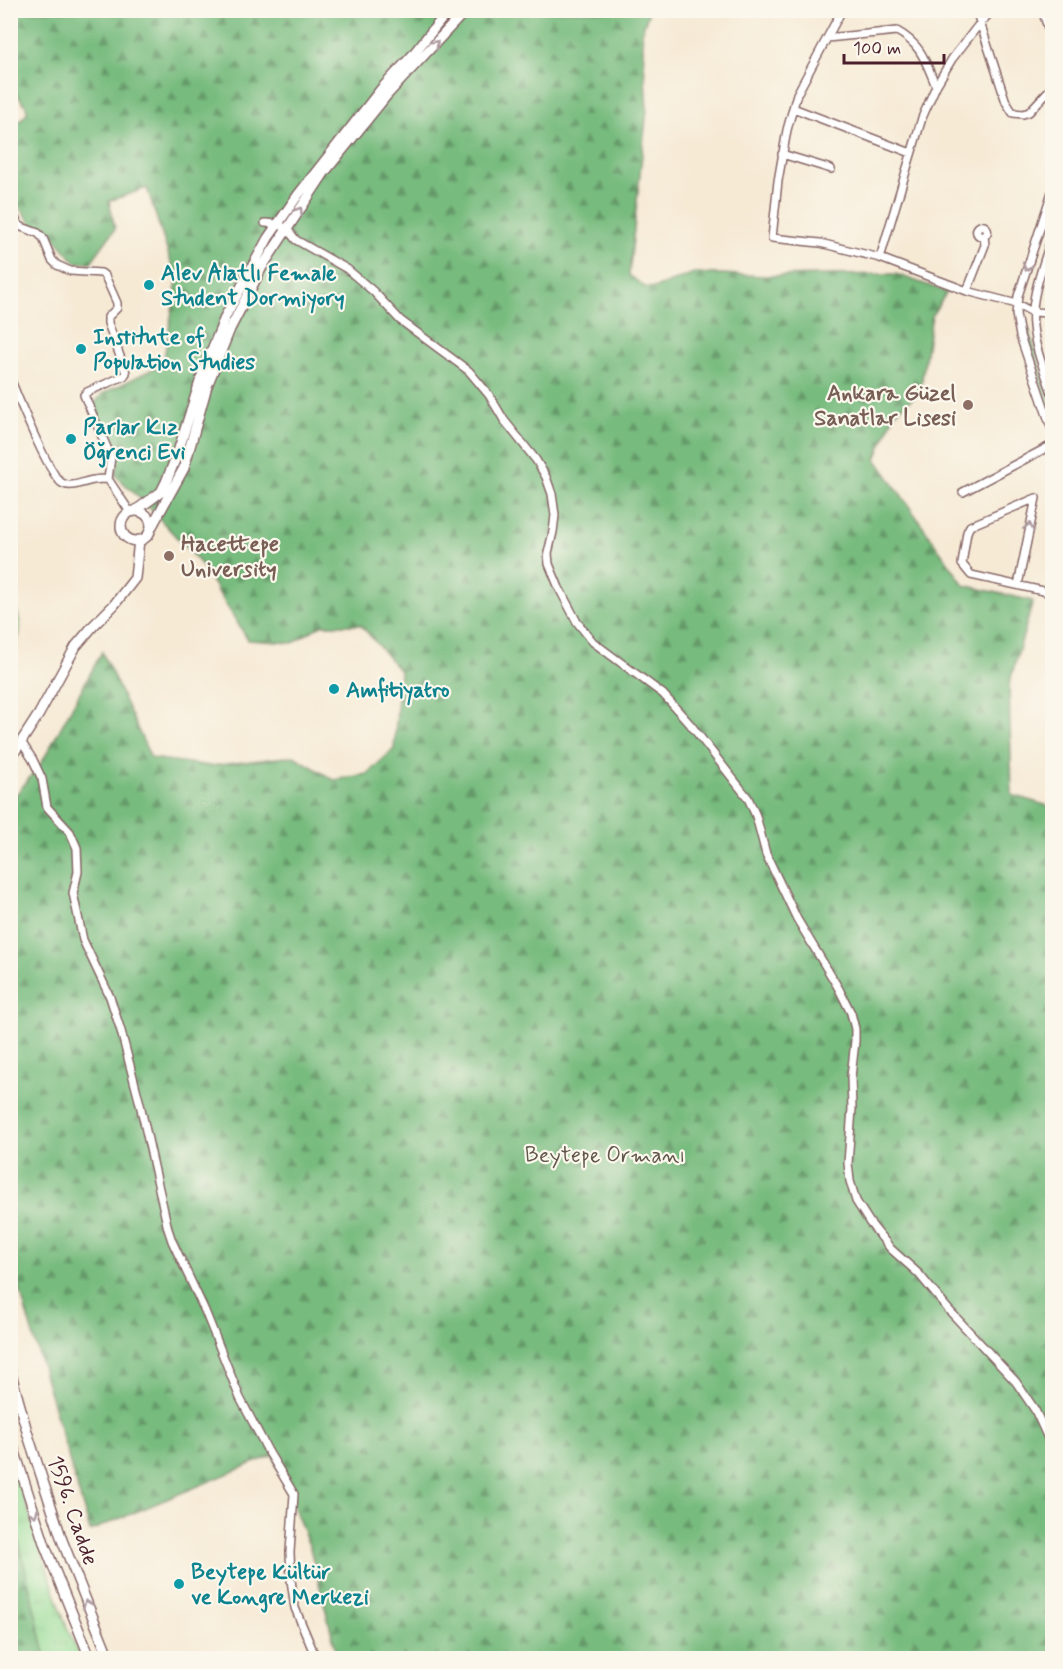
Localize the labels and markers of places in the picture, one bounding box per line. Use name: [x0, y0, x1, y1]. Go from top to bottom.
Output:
place label: Alev Alatlı Female Student Dormiyory: [161, 260, 345, 314]
marker: Alev Alatlı Female Student Dormiyory: [142, 278, 156, 292]
place label: Institute of Population Studies: [93, 324, 255, 377]
marker: Institute of Population Studies: [74, 342, 88, 356]
place label: Ankara Güzel Sanatlar Lisesi: [814, 380, 957, 433]
marker: Ankara Güzel Sanatlar Lisesi: [961, 398, 975, 412]
place label: Parlar Kız Öğrenci Evi: [83, 414, 186, 468]
marker: Parlar Kız Öğrenci Evi: [64, 432, 78, 446]
place label: Hacettepe University: [181, 531, 279, 584]
marker: Hacettepe University: [162, 549, 176, 563]
place label: Amfitiyatro: [346, 677, 450, 706]
marker: Amfitiyatro: [327, 682, 341, 696]
place label: Beytepe Kültür ve Kongre Merkezi: [191, 1559, 369, 1613]
marker: Beytepe Kültür ve Kongre Merkezi: [172, 1577, 186, 1591]

